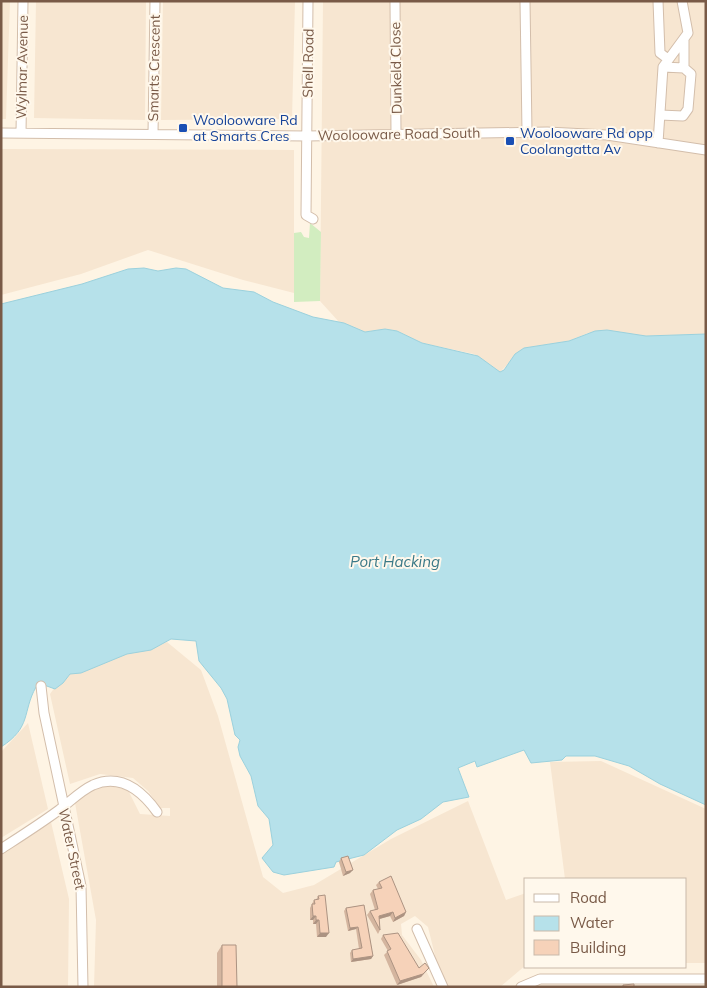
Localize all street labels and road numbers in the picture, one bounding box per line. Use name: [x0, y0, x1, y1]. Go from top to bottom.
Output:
street label: Smarts Crescent: [144, 14, 164, 122]
street label: Wylmar Avenue: [12, 15, 32, 119]
street label: Dunkeld Close: [386, 22, 406, 114]
street label: Shell Road: [298, 28, 318, 98]
street label: Woolooware Road South: [318, 124, 480, 144]
street label: Water Street: [55, 807, 89, 892]

